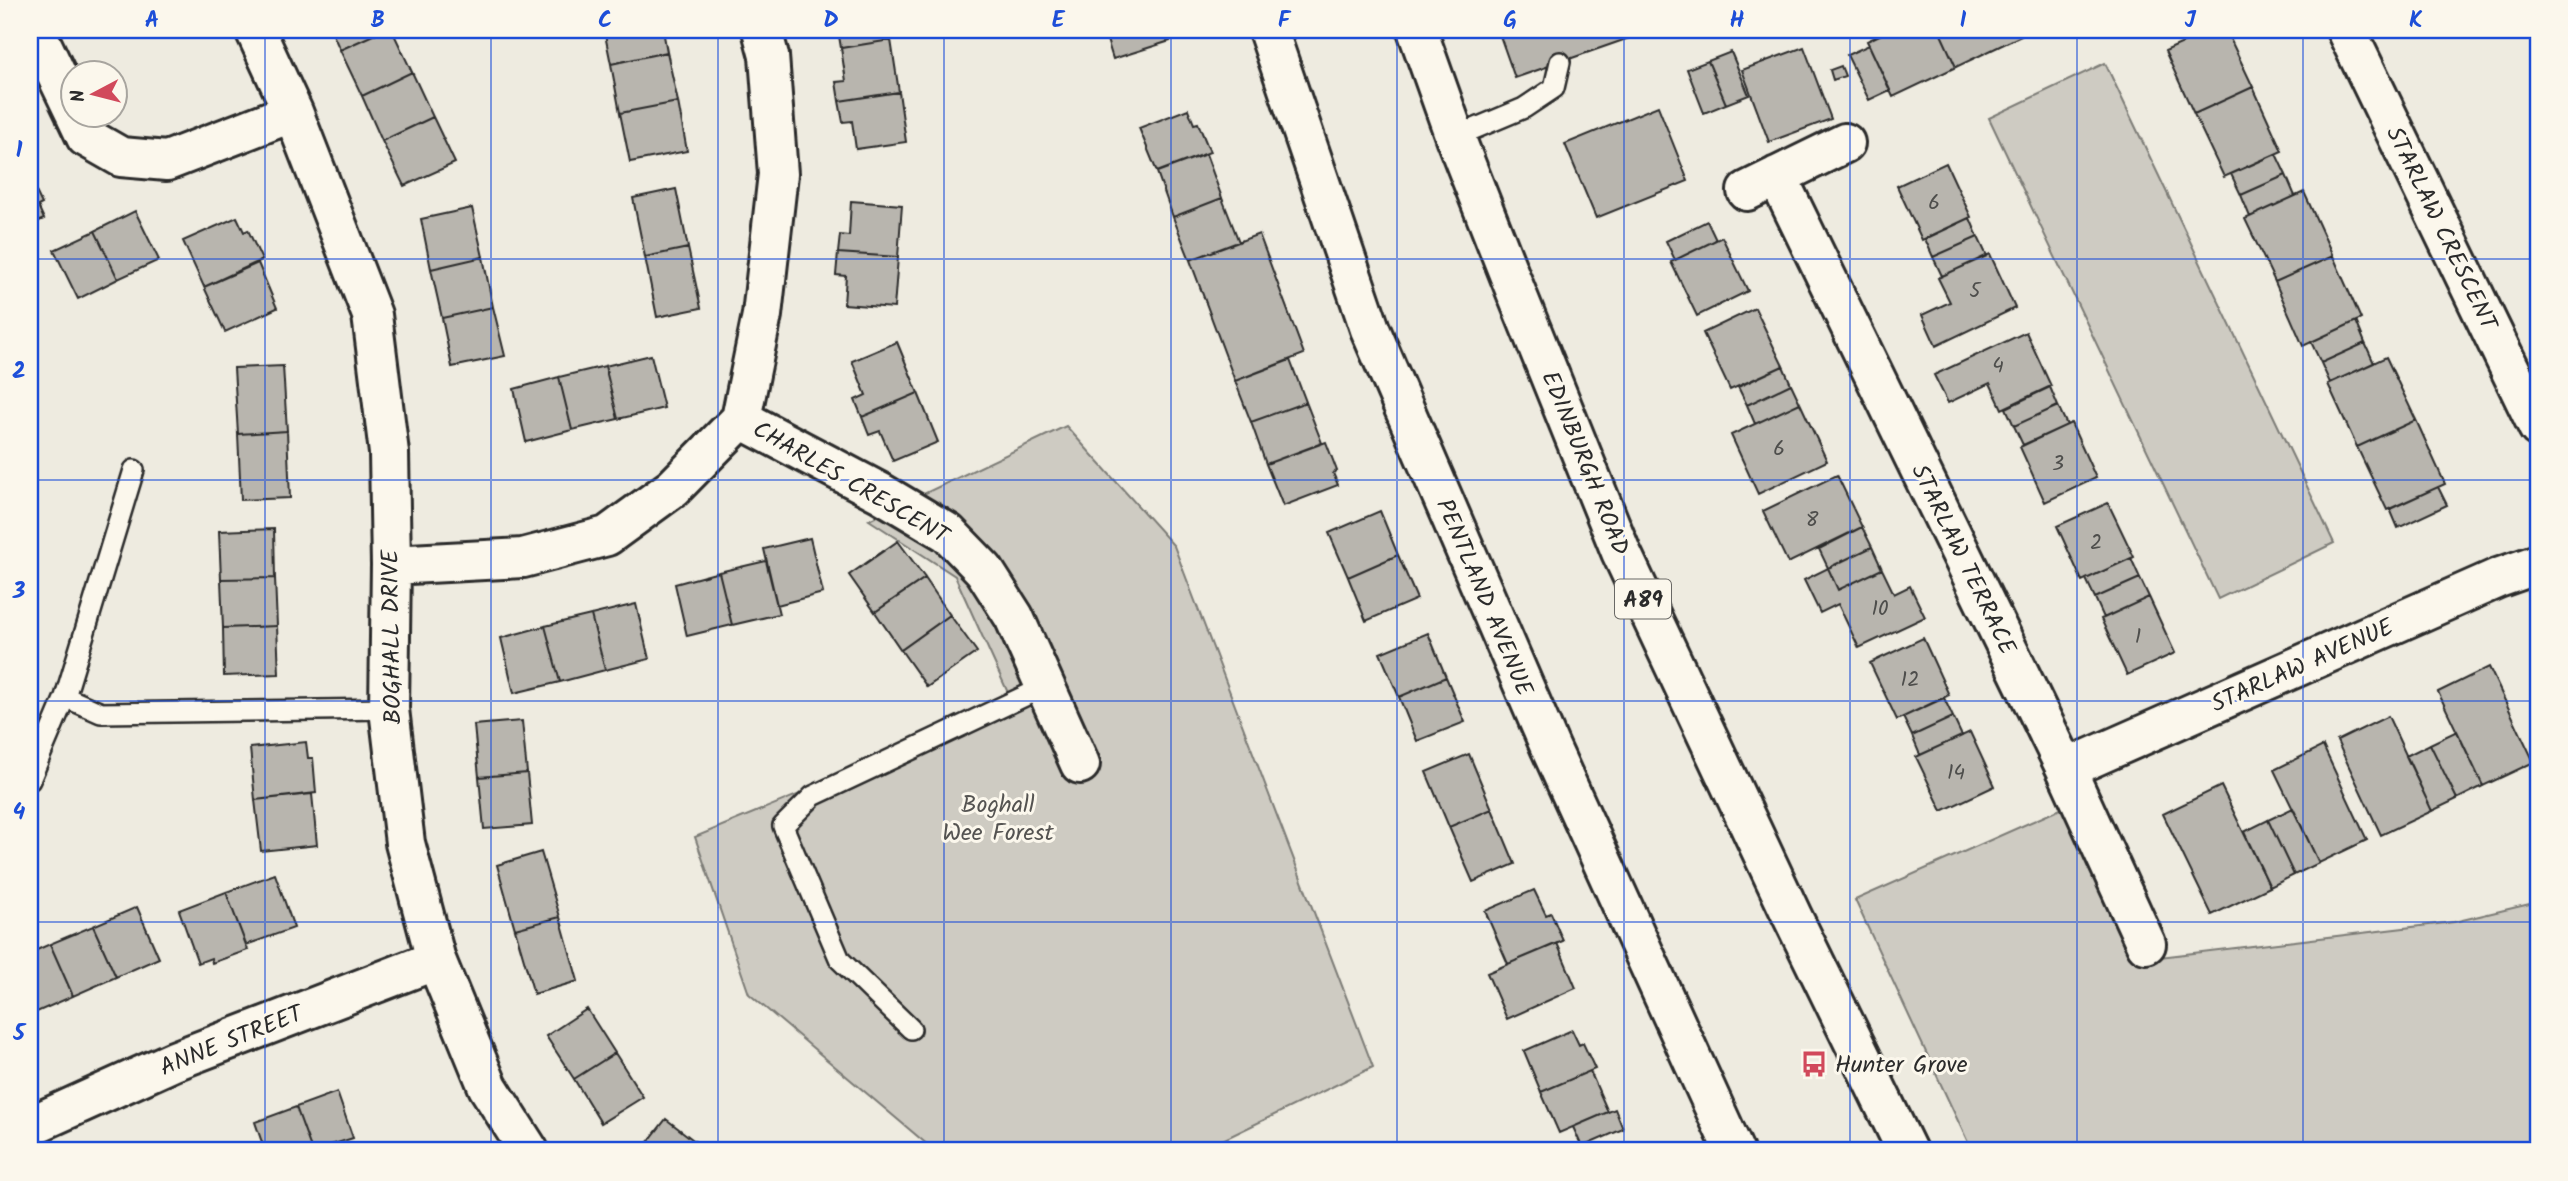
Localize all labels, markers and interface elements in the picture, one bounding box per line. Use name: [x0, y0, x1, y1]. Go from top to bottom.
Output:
text: A: [145, 3, 159, 39]
text: B: [371, 3, 385, 39]
text: C: [598, 3, 612, 39]
text: D: [823, 3, 839, 39]
text: E: [1052, 3, 1066, 39]
text: F: [1278, 3, 1292, 39]
text: G: [1503, 3, 1517, 39]
text: H: [1730, 3, 1745, 39]
text: I: [1959, 3, 1967, 39]
text: J: [2184, 3, 2196, 39]
text: K: [2409, 3, 2423, 39]
north arrow: [60, 60, 130, 130]
text: N: [63, 88, 95, 104]
street label: STARLAW CRESCENT: [2374, 120, 2508, 339]
text: 1: [16, 133, 23, 169]
house number: 6: [1928, 187, 1940, 220]
house number: 5: [1969, 275, 1982, 308]
house number: 4: [1992, 350, 2004, 383]
text: 2: [12, 354, 26, 390]
street label: EDINBURGH ROAD: [1530, 365, 1639, 562]
street label: CHARLES CRESCENT: [745, 411, 958, 557]
house number: 6: [1773, 433, 1785, 466]
house number: 3: [2052, 448, 2064, 481]
street label: STARLAW TERRACE: [1899, 458, 2026, 663]
street label: PENTLAND AVENUE: [1424, 493, 1543, 703]
house number: 8: [1806, 504, 1819, 537]
house number: 2: [2090, 527, 2102, 560]
street label: BOGHALL DRIVE: [371, 548, 414, 725]
text: 3: [12, 574, 26, 610]
road number: A89: [1615, 580, 1671, 618]
house number: 10: [1871, 593, 1889, 626]
street label: STARLAW AVENUE: [2205, 608, 2401, 724]
house number: 1: [2135, 621, 2141, 654]
house number: 12: [1901, 664, 1919, 697]
house number: 14: [1947, 757, 1965, 790]
park label: Boghall Wee Forest: [942, 786, 1055, 853]
text: 4: [13, 795, 26, 831]
street label: ANNE STREET: [154, 994, 311, 1088]
text: 5: [12, 1016, 27, 1052]
place label: Hunter Grove: [1835, 1046, 1968, 1085]
bus stop icon: Hunter Grove: [1799, 1049, 1829, 1079]

